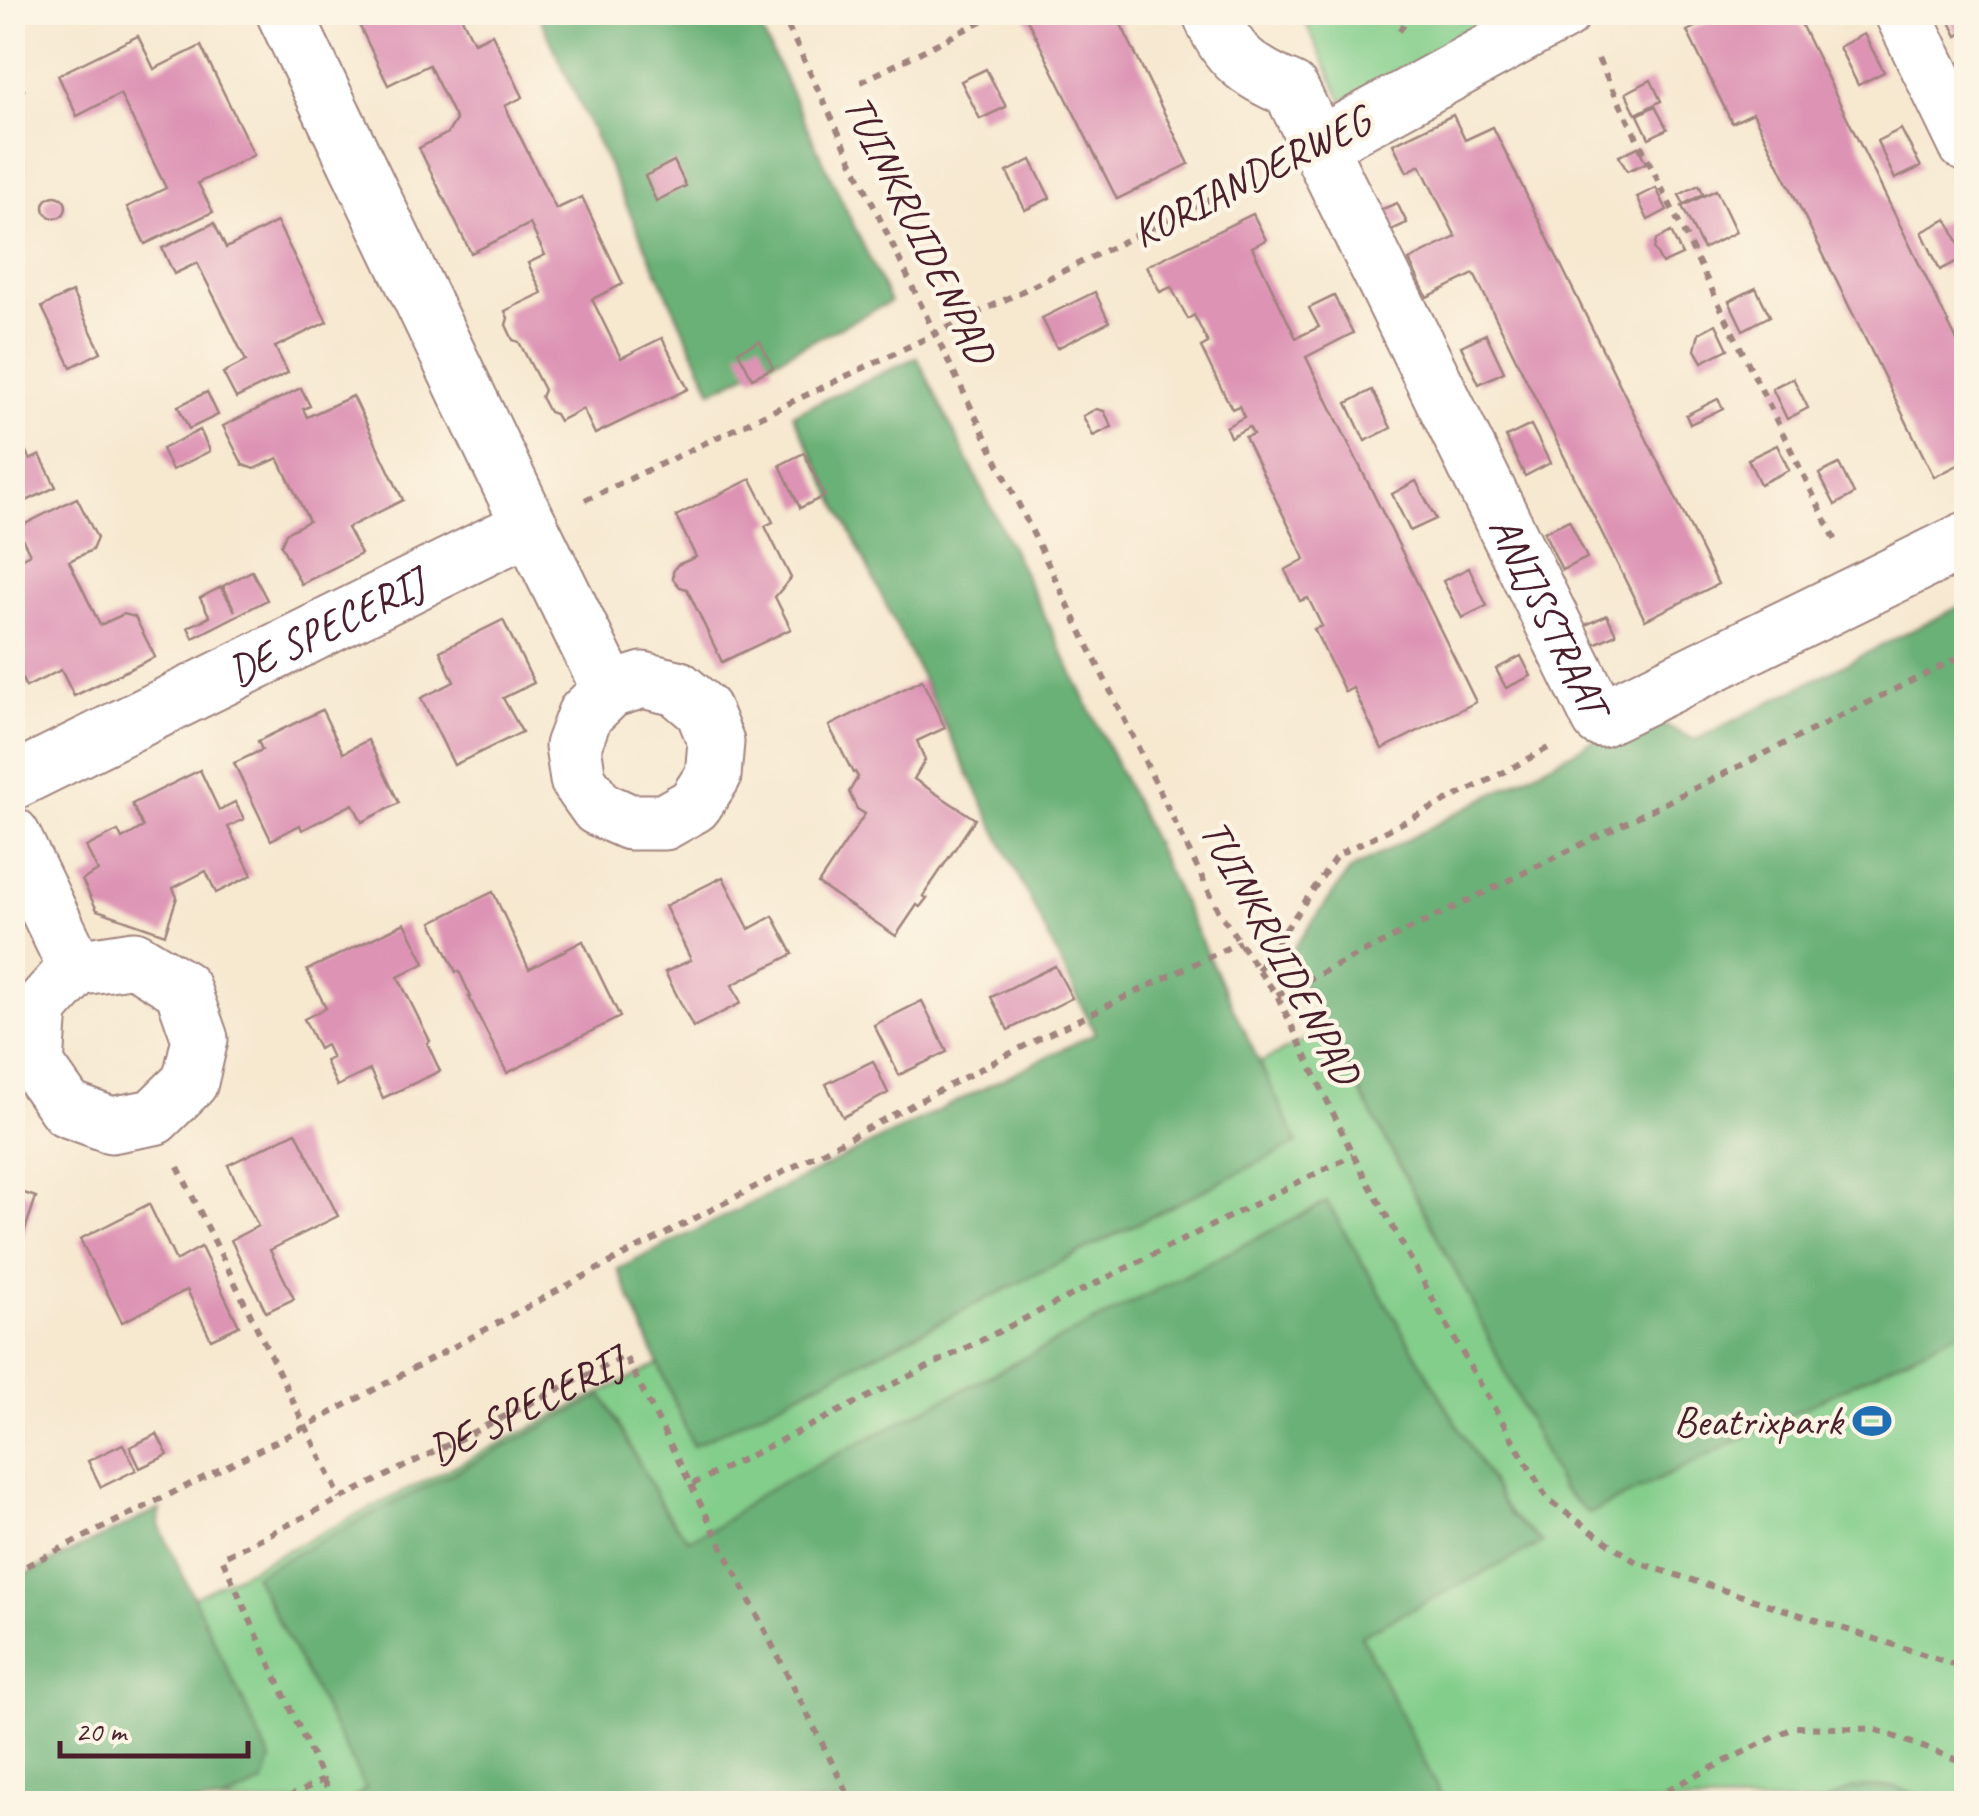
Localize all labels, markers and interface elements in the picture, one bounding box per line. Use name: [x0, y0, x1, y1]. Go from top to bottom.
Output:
street label: TUINKRUIDENPAD: [831, 86, 1008, 375]
street label: KORIANDERWEG: [1123, 92, 1383, 260]
street label: ANIJSSTRAAT: [1478, 507, 1624, 732]
street label: DE SPECERIJ: [219, 553, 439, 698]
street label: TUINKRUIDENPAD: [1188, 810, 1373, 1096]
street label: DE SPECERIJ: [419, 1332, 638, 1477]
place label: Beatrixpark: [1674, 1395, 1845, 1448]
sports icon: Beatrixpark: [1851, 1400, 1893, 1442]
scale bar: [60, 1696, 248, 1758]
text: 20 m: [75, 1712, 128, 1750]

